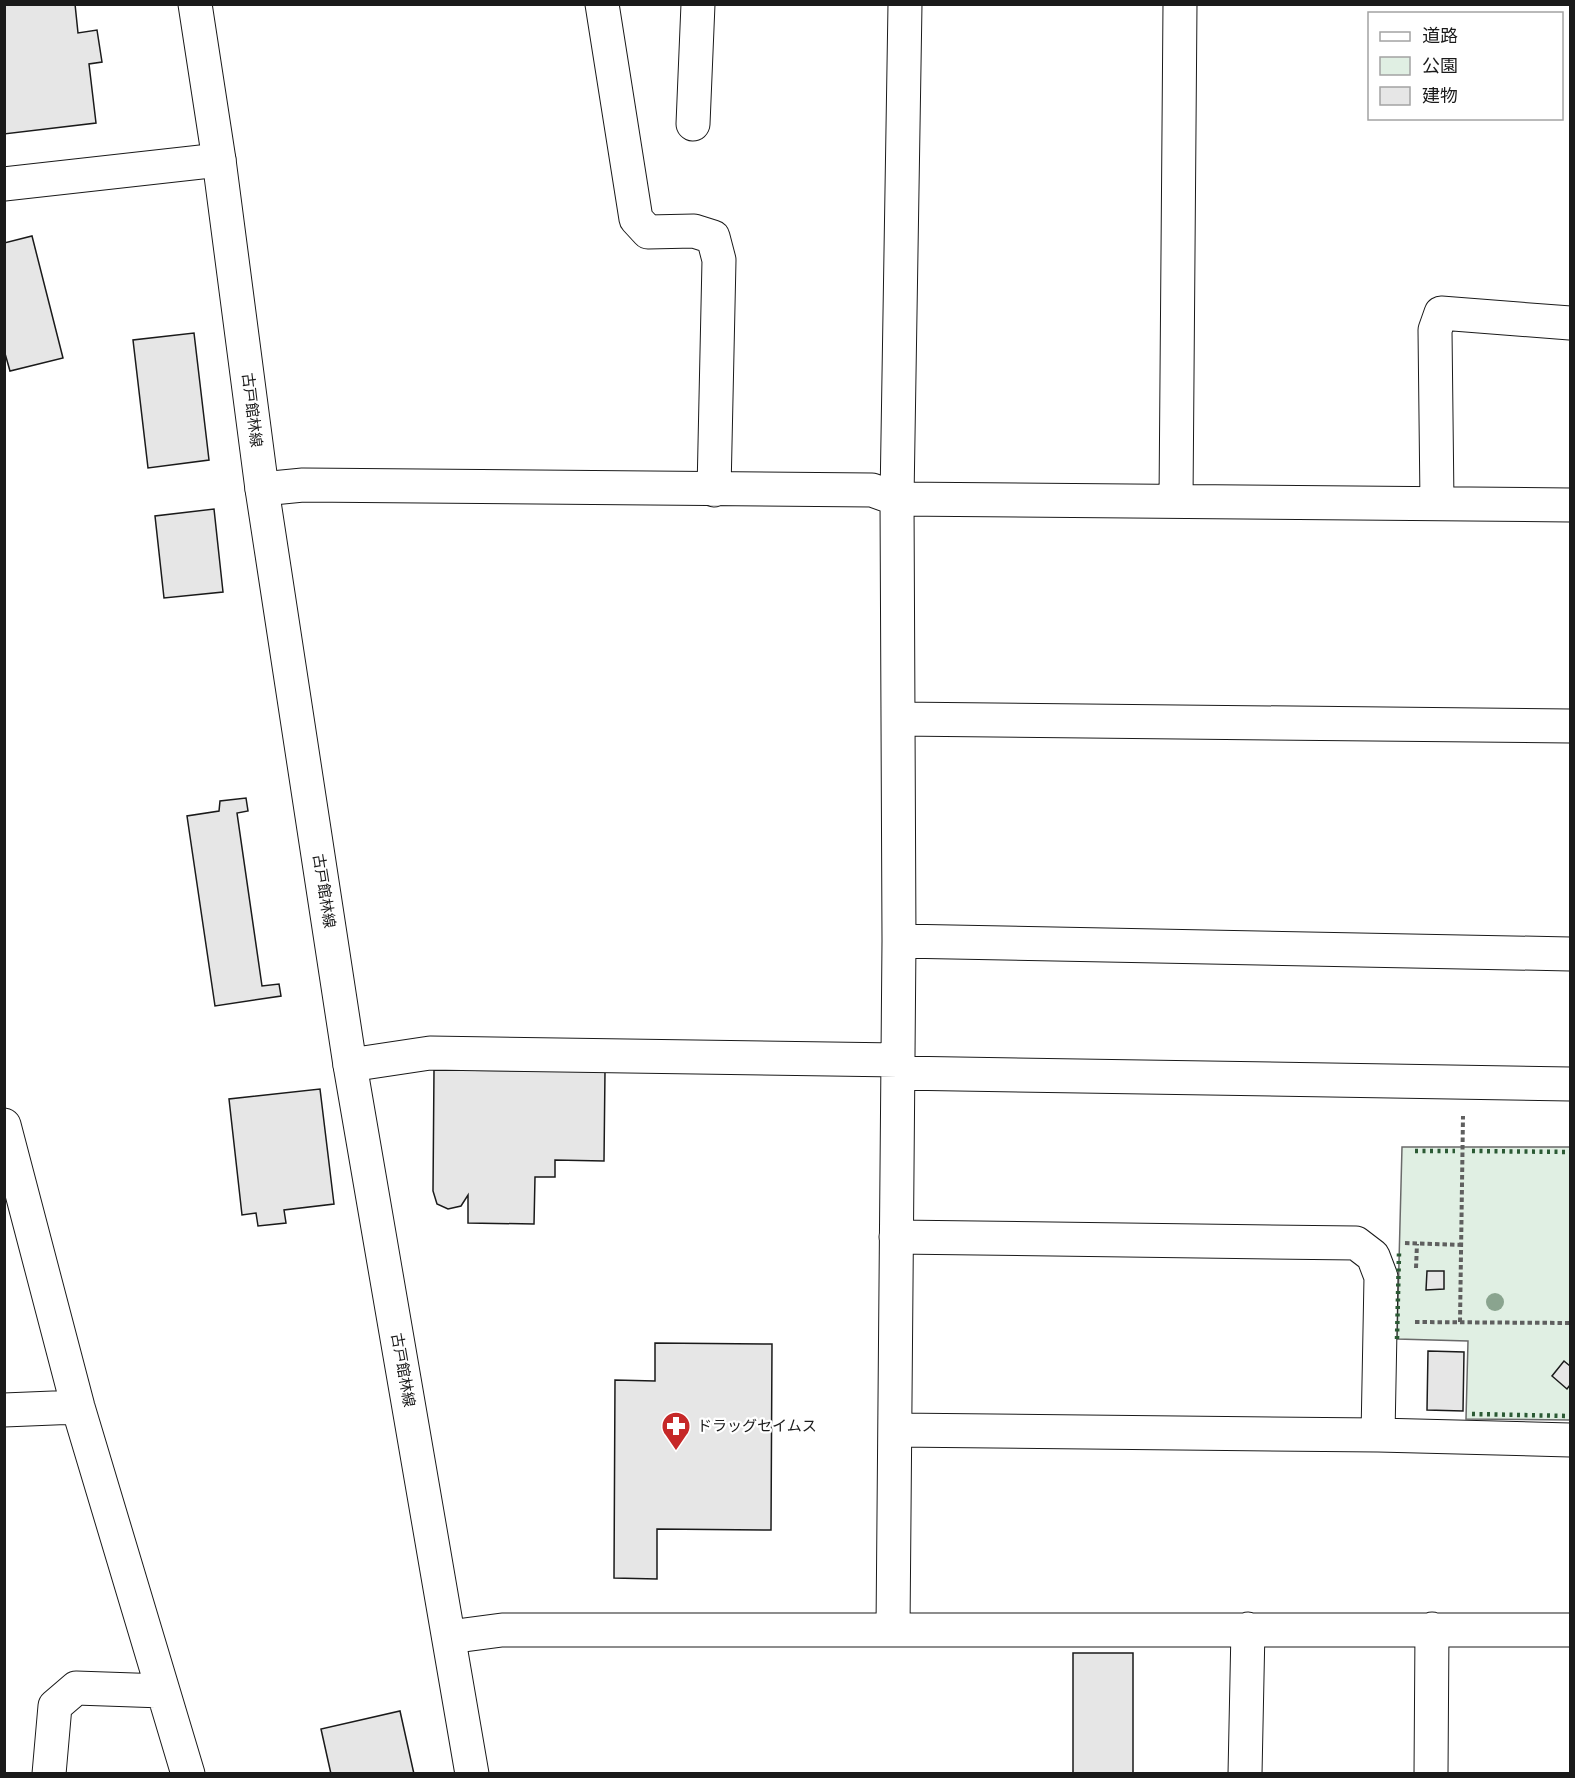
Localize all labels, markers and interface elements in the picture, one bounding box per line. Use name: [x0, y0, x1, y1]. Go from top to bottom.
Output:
legend: [1368, 12, 1563, 120]
text: 道路: [1422, 25, 1458, 47]
text: 公園: [1422, 55, 1458, 77]
text: 建物: [1422, 85, 1458, 107]
street label: 古戸館林線: [238, 372, 266, 448]
street label: 古戸館林線: [309, 853, 339, 929]
street label: 古戸館林線: [388, 1331, 418, 1409]
pharmacy icon: ドラッグセイムス: [660, 1410, 692, 1452]
place label: ドラッグセイムス: [697, 1417, 817, 1435]

